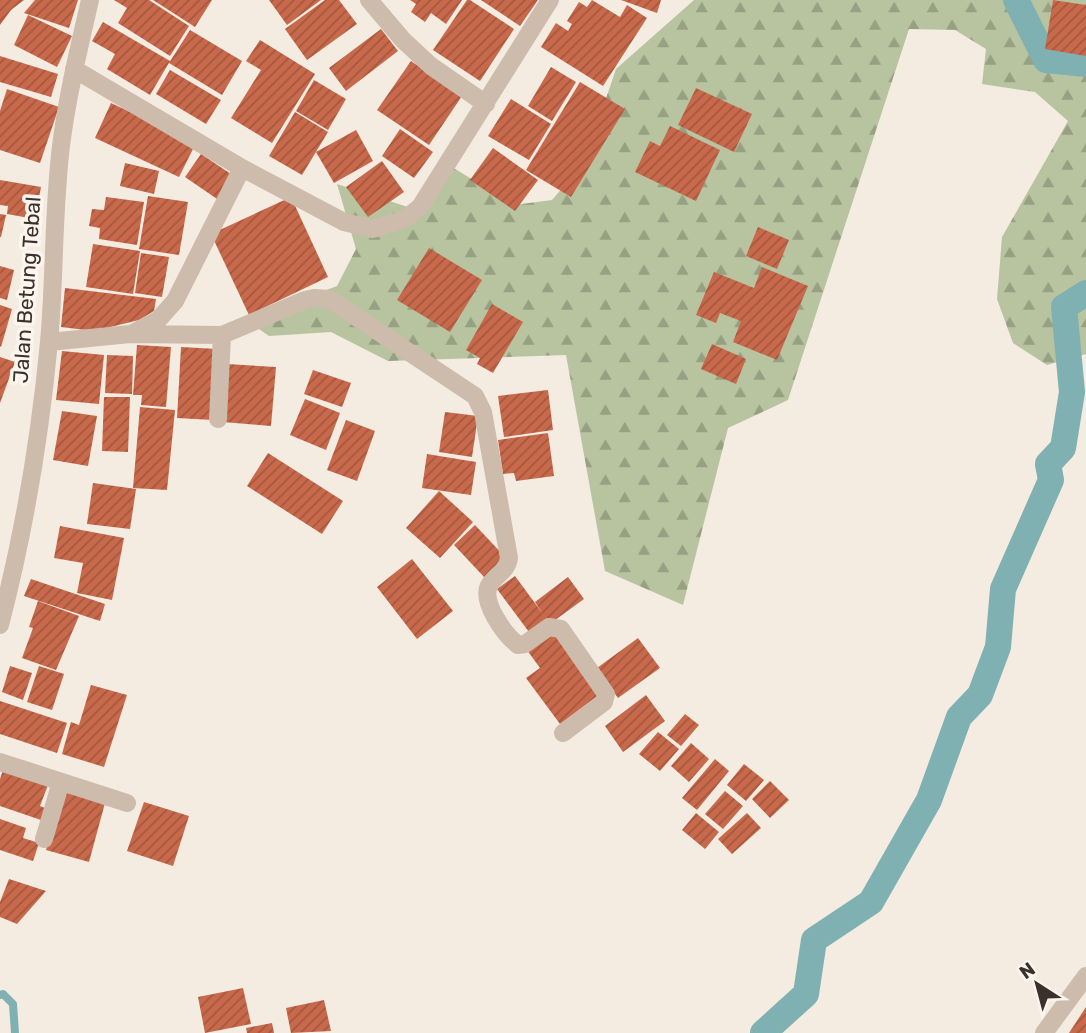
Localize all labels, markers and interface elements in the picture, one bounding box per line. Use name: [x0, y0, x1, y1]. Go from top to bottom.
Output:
street label: Jalan Betung Tebal: [8, 196, 45, 384]
north arrow: [1002, 949, 1072, 1019]
text: N: [1015, 957, 1040, 984]

